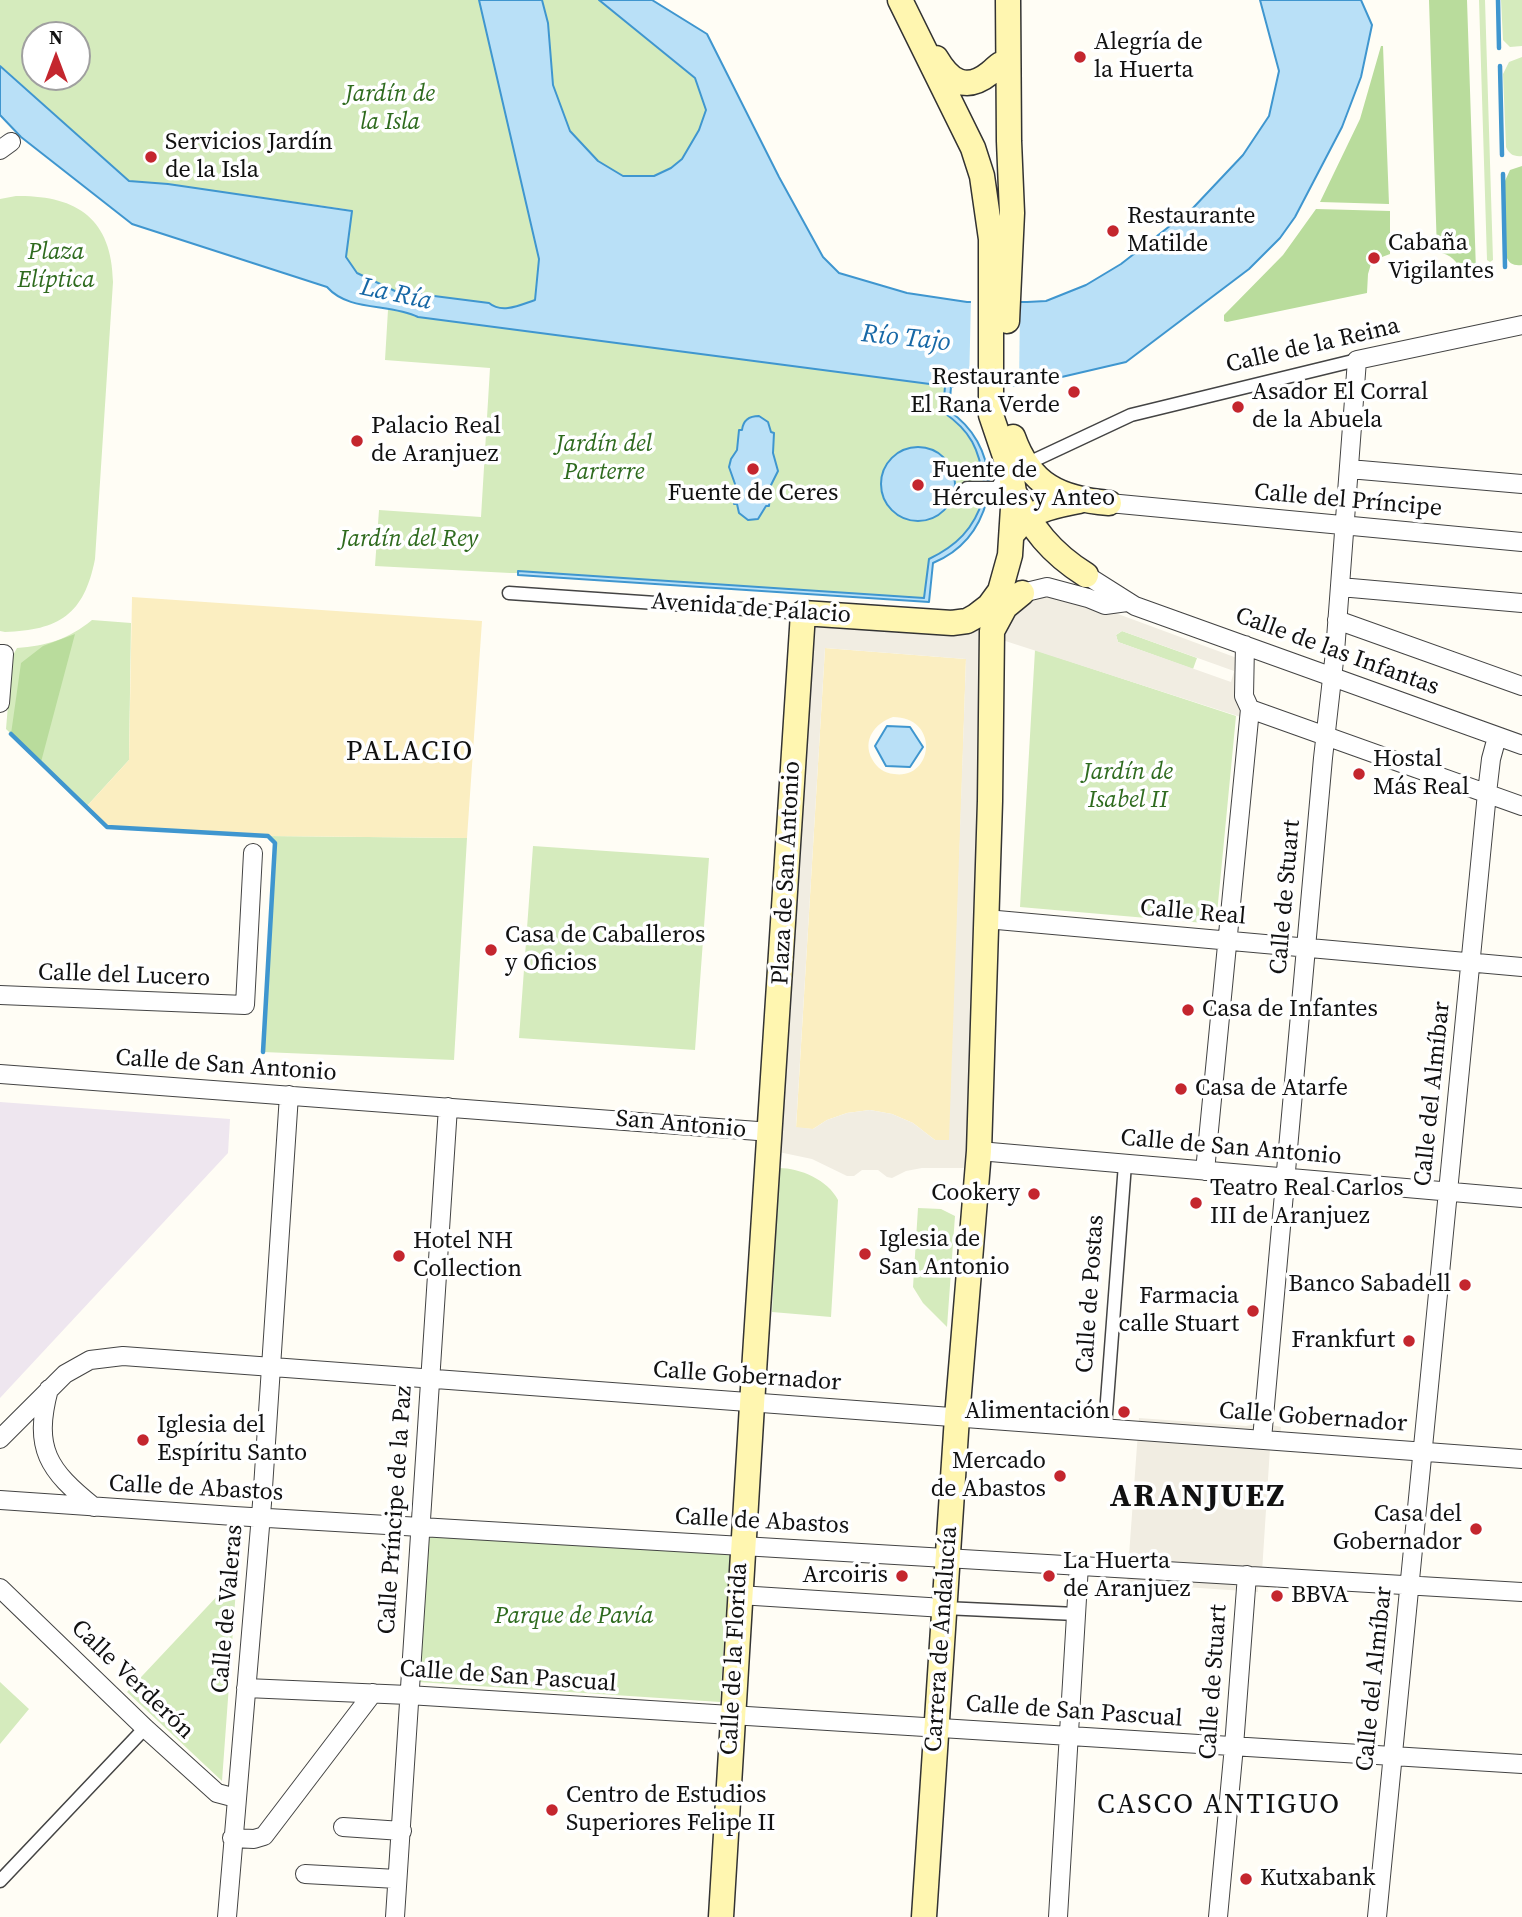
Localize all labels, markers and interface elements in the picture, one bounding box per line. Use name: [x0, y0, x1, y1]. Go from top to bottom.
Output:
north arrow: [21, 21, 91, 91]
text: N: [49, 24, 63, 50]
place label: Alegría de la Huerta: [1094, 29, 1203, 85]
marker: Alegría de la Huerta: [1072, 49, 1088, 65]
park label: Jardín de la Isla: [345, 81, 435, 137]
place label: Servicios Jardín de la Isla: [165, 129, 333, 185]
marker: Servicios Jardín de la Isla: [143, 149, 159, 165]
place label: Restaurante Matilde: [1127, 203, 1255, 259]
marker: Restaurante Matilde: [1105, 223, 1121, 239]
place label: Cabaña Vigilantes: [1388, 230, 1494, 286]
park label: Plaza Elíptica: [17, 239, 95, 295]
marker: Cabaña Vigilantes: [1366, 250, 1382, 266]
water label: La Ría: [357, 272, 435, 318]
street label: Calle de la Reina: [1223, 312, 1403, 380]
water label: Río Tajo: [860, 319, 952, 359]
place label: Restaurante El Rana Verde: [910, 364, 1060, 420]
place label: Asador El Corral de la Abuela: [1252, 379, 1428, 435]
marker: Restaurante El Rana Verde: [1066, 384, 1082, 400]
marker: Asador El Corral de la Abuela: [1230, 399, 1246, 415]
place label: Palacio Real de Aranjuez: [371, 413, 501, 469]
park label: Jardín del Parterre: [556, 431, 652, 487]
marker: Palacio Real de Aranjuez: [349, 433, 365, 449]
place label: Fuente de Hércules y Anteo: [932, 457, 1115, 513]
marker: Fuente de Ceres: [745, 461, 761, 477]
marker: Fuente de Hércules y Anteo: [910, 477, 926, 493]
street label: Calle del Príncipe: [1253, 478, 1443, 524]
place label: Fuente de Ceres: [668, 480, 838, 508]
park label: Jardín del Rey: [340, 526, 478, 554]
street label: Avenida de Palacio: [650, 588, 852, 630]
street label: Calle de las Infantas: [1231, 602, 1443, 702]
district label: PALACIO: [347, 736, 473, 770]
place label: Hostal Más Real: [1373, 746, 1469, 802]
park label: Jardín de Isabel II: [1083, 759, 1173, 815]
street label: Plaza de San Antonio: [767, 760, 807, 986]
marker: Hostal Más Real: [1351, 766, 1367, 782]
street label: Calle de Stuart: [1265, 818, 1307, 976]
street label: Calle Real: [1139, 894, 1247, 932]
place label: Casa de Caballeros y Oficios: [505, 922, 705, 978]
marker: Casa de Caballeros y Oficios: [483, 942, 499, 958]
street label: Calle del Lucero: [37, 959, 211, 993]
place label: Casa de Infantes: [1202, 996, 1378, 1024]
street label: Calle del Almíbar: [1409, 1000, 1457, 1188]
marker: Casa de Infantes: [1180, 1002, 1196, 1018]
street label: Calle de San Antonio: [114, 1044, 338, 1088]
place label: Casa de Atarfe: [1195, 1075, 1348, 1103]
marker: Casa de Atarfe: [1173, 1081, 1189, 1097]
street label: San Antonio: [615, 1105, 747, 1145]
street label: Calle de San Antonio: [1119, 1124, 1343, 1172]
place label: Teatro Real Carlos III de Aranjuez: [1210, 1175, 1404, 1231]
place label: Cookery: [931, 1180, 1020, 1208]
marker: Cookery: [1026, 1186, 1042, 1202]
marker: Teatro Real Carlos III de Aranjuez: [1188, 1195, 1204, 1211]
street label: Calle de Postas: [1071, 1214, 1111, 1374]
place label: Iglesia de San Antonio: [879, 1226, 1010, 1282]
place label: Hotel NH Collection: [413, 1228, 522, 1284]
marker: Iglesia de San Antonio: [857, 1246, 873, 1262]
marker: Hotel NH Collection: [391, 1248, 407, 1264]
place label: Banco Sabadell: [1288, 1271, 1451, 1299]
marker: Banco Sabadell: [1457, 1277, 1473, 1293]
place label: Farmacia calle Stuart: [1119, 1283, 1239, 1339]
marker: Farmacia calle Stuart: [1245, 1303, 1261, 1319]
place label: Frankfurt: [1291, 1327, 1395, 1355]
marker: Frankfurt: [1401, 1333, 1417, 1349]
street label: Calle Gobernador: [652, 1356, 842, 1398]
street label: Calle Príncipe de la Paz: [373, 1385, 419, 1635]
street label: Calle Gobernador: [1218, 1397, 1408, 1439]
place label: Alimentación: [965, 1398, 1110, 1426]
marker: Alimentación: [1116, 1404, 1132, 1420]
place label: Iglesia del Espíritu Santo: [157, 1412, 307, 1468]
marker: Iglesia del Espíritu Santo: [135, 1432, 151, 1448]
place label: Mercado de Abastos: [931, 1448, 1046, 1504]
marker: Mercado de Abastos: [1052, 1468, 1068, 1484]
street label: Calle de Abastos: [108, 1470, 284, 1508]
district label: ARANJUEZ: [1111, 1479, 1285, 1517]
place label: Casa del Gobernador: [1333, 1501, 1462, 1557]
street label: Calle de Abastos: [674, 1503, 850, 1541]
marker: Casa del Gobernador: [1468, 1521, 1484, 1537]
street label: Calle de Valeras: [206, 1523, 250, 1695]
street label: Carrera de Andalucía: [920, 1525, 964, 1753]
place label: La Huerta de Aranjuez: [1063, 1548, 1190, 1604]
street label: Calle de la Florida: [716, 1562, 754, 1756]
place label: Arcoiris: [802, 1562, 888, 1590]
marker: Arcoiris: [894, 1568, 910, 1584]
marker: La Huerta de Aranjuez: [1041, 1568, 1057, 1584]
place label: BBVA: [1291, 1582, 1349, 1610]
street label: Calle del Almíbar: [1351, 1585, 1399, 1773]
marker: BBVA: [1269, 1588, 1285, 1604]
park label: Parque de Pavía: [494, 1603, 654, 1631]
street label: Calle de Stuart: [1194, 1604, 1234, 1760]
street label: Calle Verderón: [65, 1614, 199, 1746]
street label: Calle de San Pascual: [399, 1655, 617, 1699]
street label: Calle de San Pascual: [965, 1690, 1183, 1734]
place label: Centro de Estudios Superiores Felipe II: [566, 1782, 775, 1838]
district label: CASCO ANTIGUO: [1099, 1789, 1339, 1823]
marker: Centro de Estudios Superiores Felipe II: [544, 1802, 560, 1818]
place label: Kutxabank: [1260, 1865, 1375, 1893]
marker: Kutxabank: [1238, 1871, 1254, 1887]

